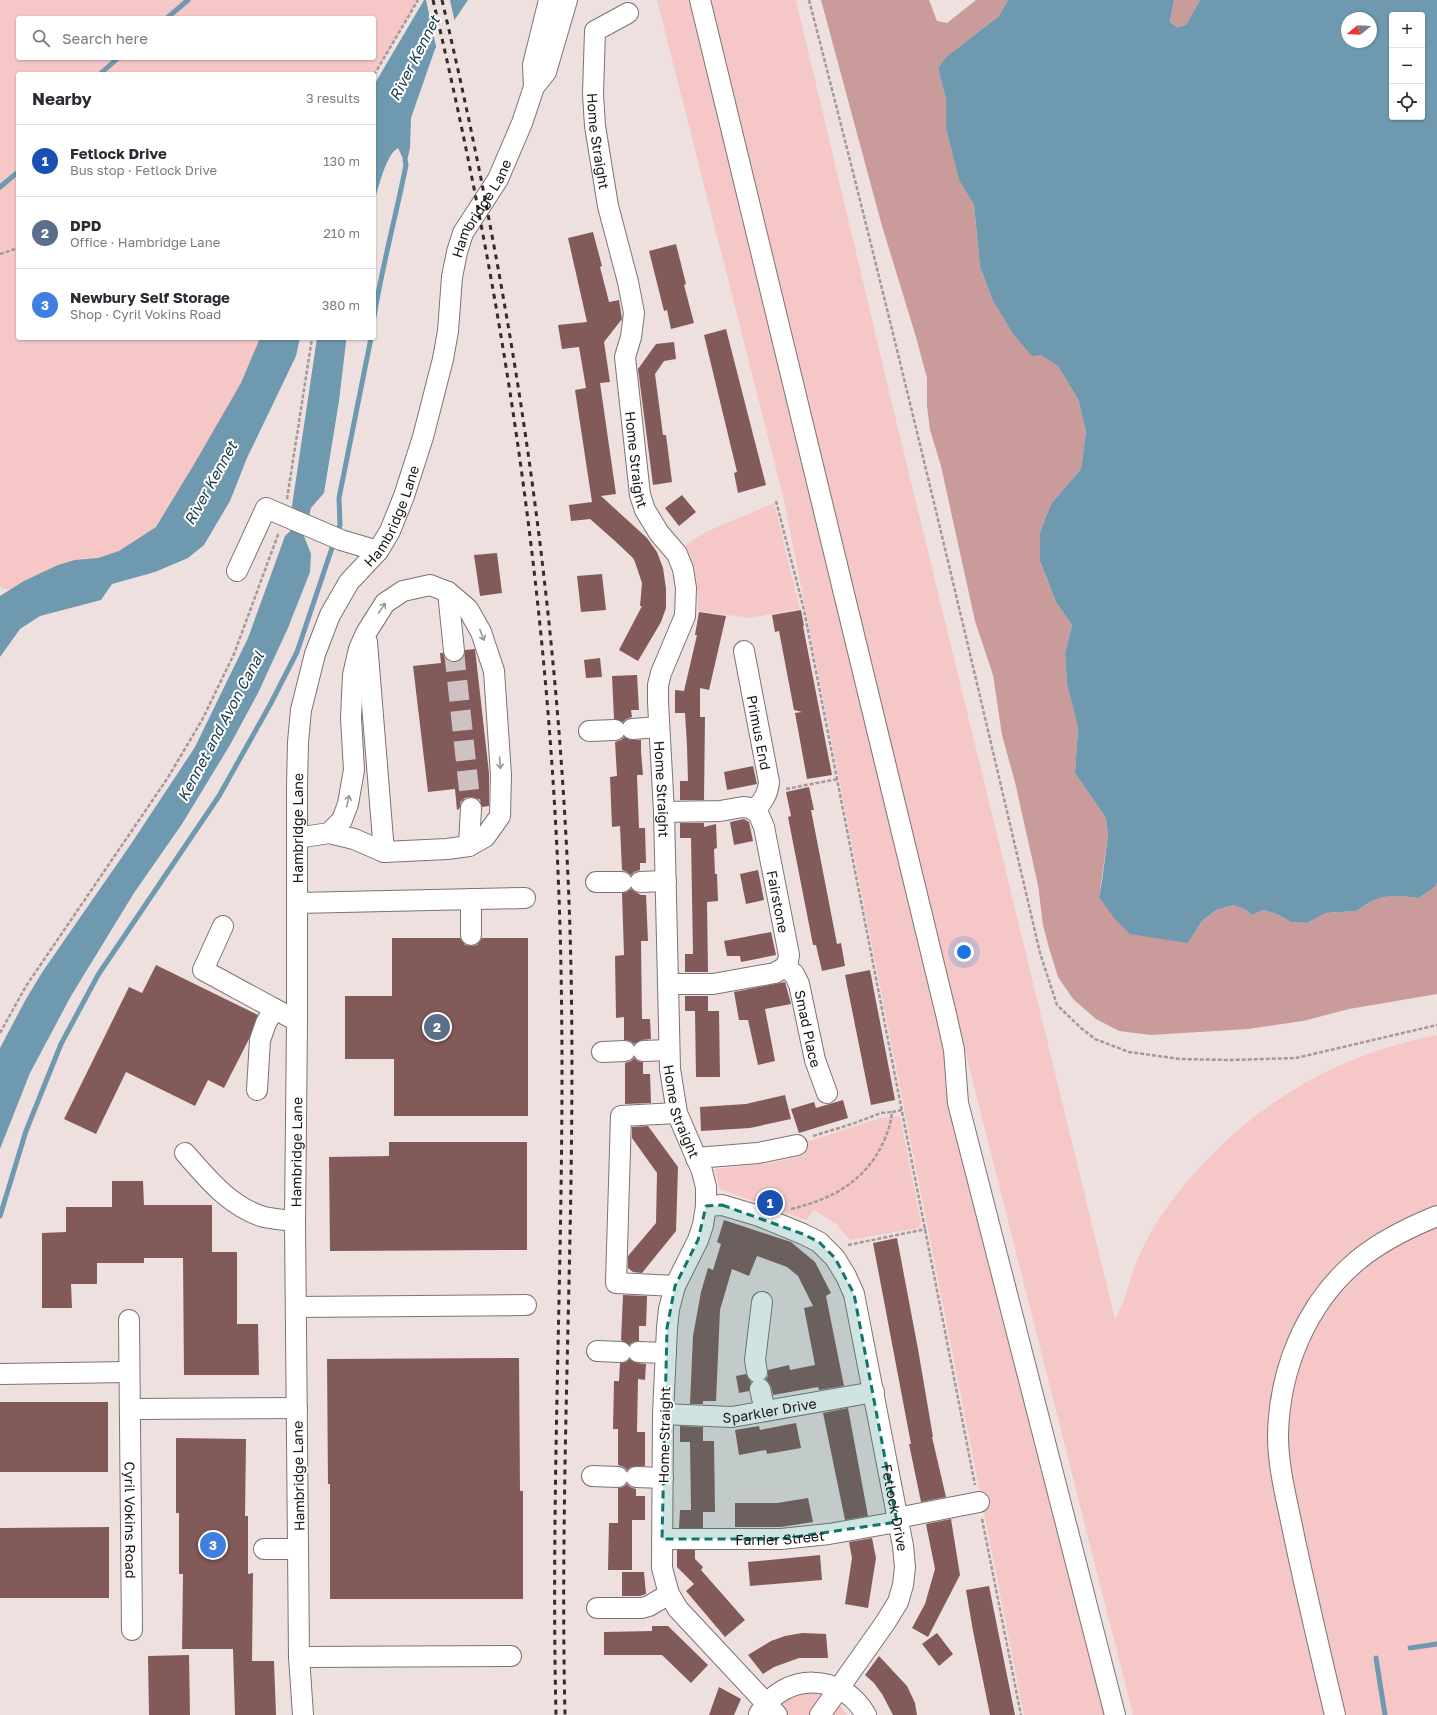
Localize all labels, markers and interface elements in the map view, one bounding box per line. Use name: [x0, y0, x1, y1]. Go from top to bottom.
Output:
water label: River Kennet: [385, 11, 444, 103]
north arrow: [1341, 12, 1377, 48]
map controls: [1389, 12, 1425, 120]
button: +: [1389, 12, 1425, 48]
search box: [16, 16, 376, 60]
icon: search: [30, 27, 52, 49]
text: Search here: [62, 29, 148, 47]
button: −: [1389, 48, 1425, 84]
button: locate: [1389, 84, 1425, 120]
text: Nearby: [32, 88, 92, 109]
text: 3 results: [306, 90, 360, 106]
street label: Home Straight: [584, 92, 614, 190]
text: Fetlock Drive: [70, 144, 167, 162]
text: 1: [42, 153, 48, 169]
text: 130 m: [323, 153, 360, 169]
street label: Hambridge Lane: [447, 156, 514, 260]
text: Bus stop · Fetlock Drive: [70, 162, 217, 178]
text: DPD: [70, 216, 102, 234]
text: 2: [41, 225, 49, 241]
text: 210 m: [323, 225, 360, 241]
text: Office · Hambridge Lane: [70, 234, 220, 250]
text: Newbury Self Storage: [70, 288, 230, 306]
text: 3: [41, 297, 49, 313]
text: 380 m: [322, 297, 360, 313]
text: Shop · Cyril Vokins Road: [70, 306, 221, 322]
street label: Home Straight: [622, 410, 652, 510]
water label: River Kennet: [180, 436, 241, 528]
street label: Hambridge Lane: [360, 463, 422, 570]
one-way arrow: [378, 603, 386, 614]
one-way arrow: [478, 629, 486, 641]
water label: Kennet and Avon Canal: [173, 647, 268, 804]
street label: Primus End: [744, 694, 775, 771]
street label: Home Straight: [652, 740, 673, 838]
one-way arrow: [497, 756, 504, 769]
street label: Hambridge Lane: [288, 773, 306, 883]
one-way arrow: [345, 795, 353, 808]
street label: Fairstone: [764, 869, 793, 934]
your location: [954, 942, 974, 962]
street label: Smad Place: [792, 988, 825, 1070]
pin: 2: [424, 1012, 450, 1042]
street label: Home Straight: [661, 1063, 704, 1160]
street label: Hambridge Lane: [287, 1097, 305, 1207]
pin: 1: [757, 1188, 783, 1218]
street label: Home Straight: [655, 1386, 673, 1484]
street label: Sparkler Drive: [722, 1394, 818, 1425]
street label: Hambridge Lane: [289, 1421, 307, 1531]
street label: Cyril Vokins Road: [122, 1461, 140, 1579]
street label: Fetlock Drive: [879, 1462, 912, 1552]
street label: Farrier Street: [735, 1526, 825, 1548]
pin: 3: [200, 1530, 226, 1560]

